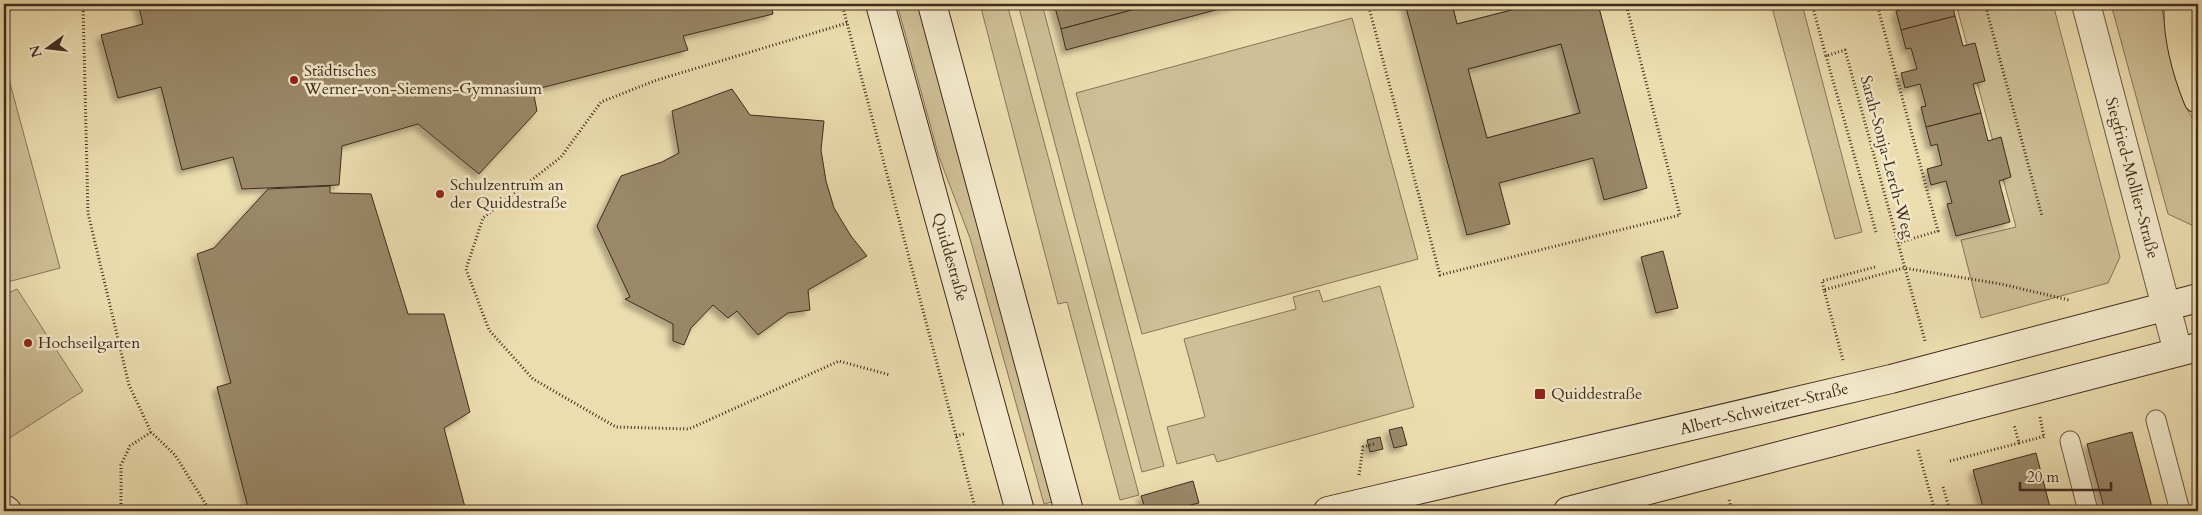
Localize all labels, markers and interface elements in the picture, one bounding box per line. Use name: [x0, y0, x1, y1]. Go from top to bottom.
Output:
north arrow: [22, 22, 72, 72]
text: N: [25, 43, 47, 60]
place label: Städtisches Werner-von-Siemens-Gymnasium: [303, 60, 543, 100]
street label: Sarah-Sonja-Lerch-Weg: [1855, 73, 1919, 241]
marker: Städtisches Werner-von-Siemens-Gymnasium: [288, 74, 300, 86]
street label: Siegfried-Mollier-Straße: [2100, 95, 2164, 261]
place label: Schulzentrum an der Quiddestraße: [450, 174, 567, 214]
marker: Schulzentrum an der Quiddestraße: [434, 188, 446, 200]
street label: Quiddestraße: [927, 210, 973, 304]
place label: Hochseilgarten: [38, 332, 140, 354]
marker: Hochseilgarten: [22, 337, 34, 349]
street label: Albert-Schweitzer-Straße: [1677, 377, 1851, 441]
place label: Quiddestraße: [1551, 383, 1642, 405]
marker: Quiddestraße: [1533, 387, 1547, 401]
scale bar: [2020, 460, 2111, 492]
text: 20 m: [2027, 467, 2059, 487]

